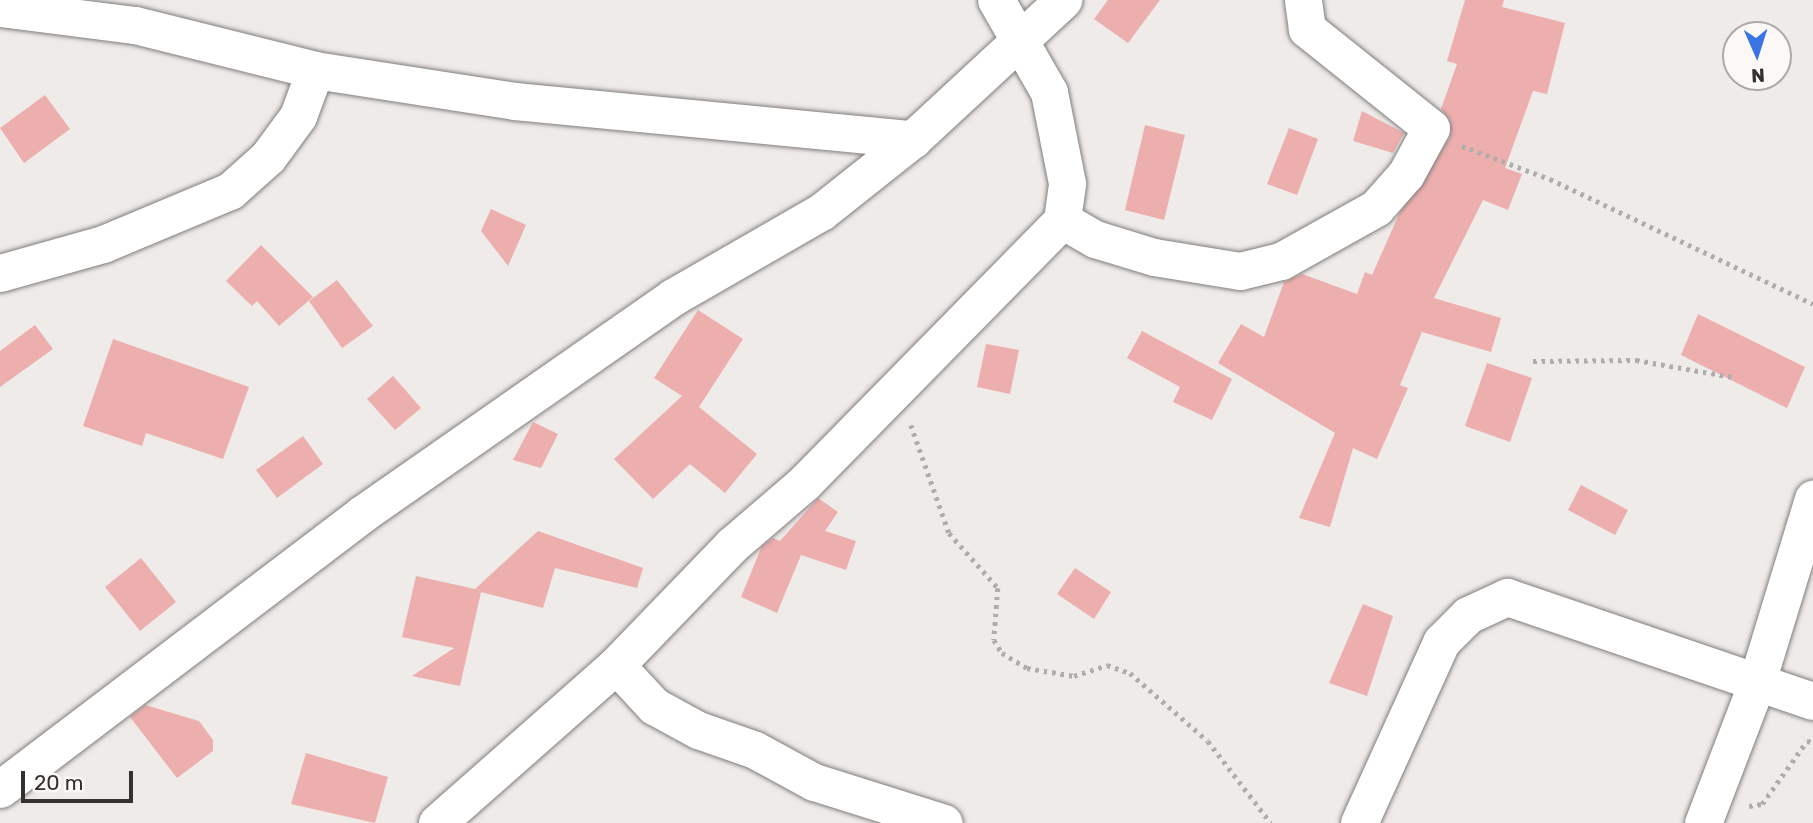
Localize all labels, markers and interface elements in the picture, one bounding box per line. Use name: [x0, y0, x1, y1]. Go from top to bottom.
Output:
north arrow: [1722, 21, 1792, 91]
text: N: [1751, 64, 1765, 87]
scale bar: [24, 756, 136, 800]
text: 20 m: [34, 770, 83, 795]

